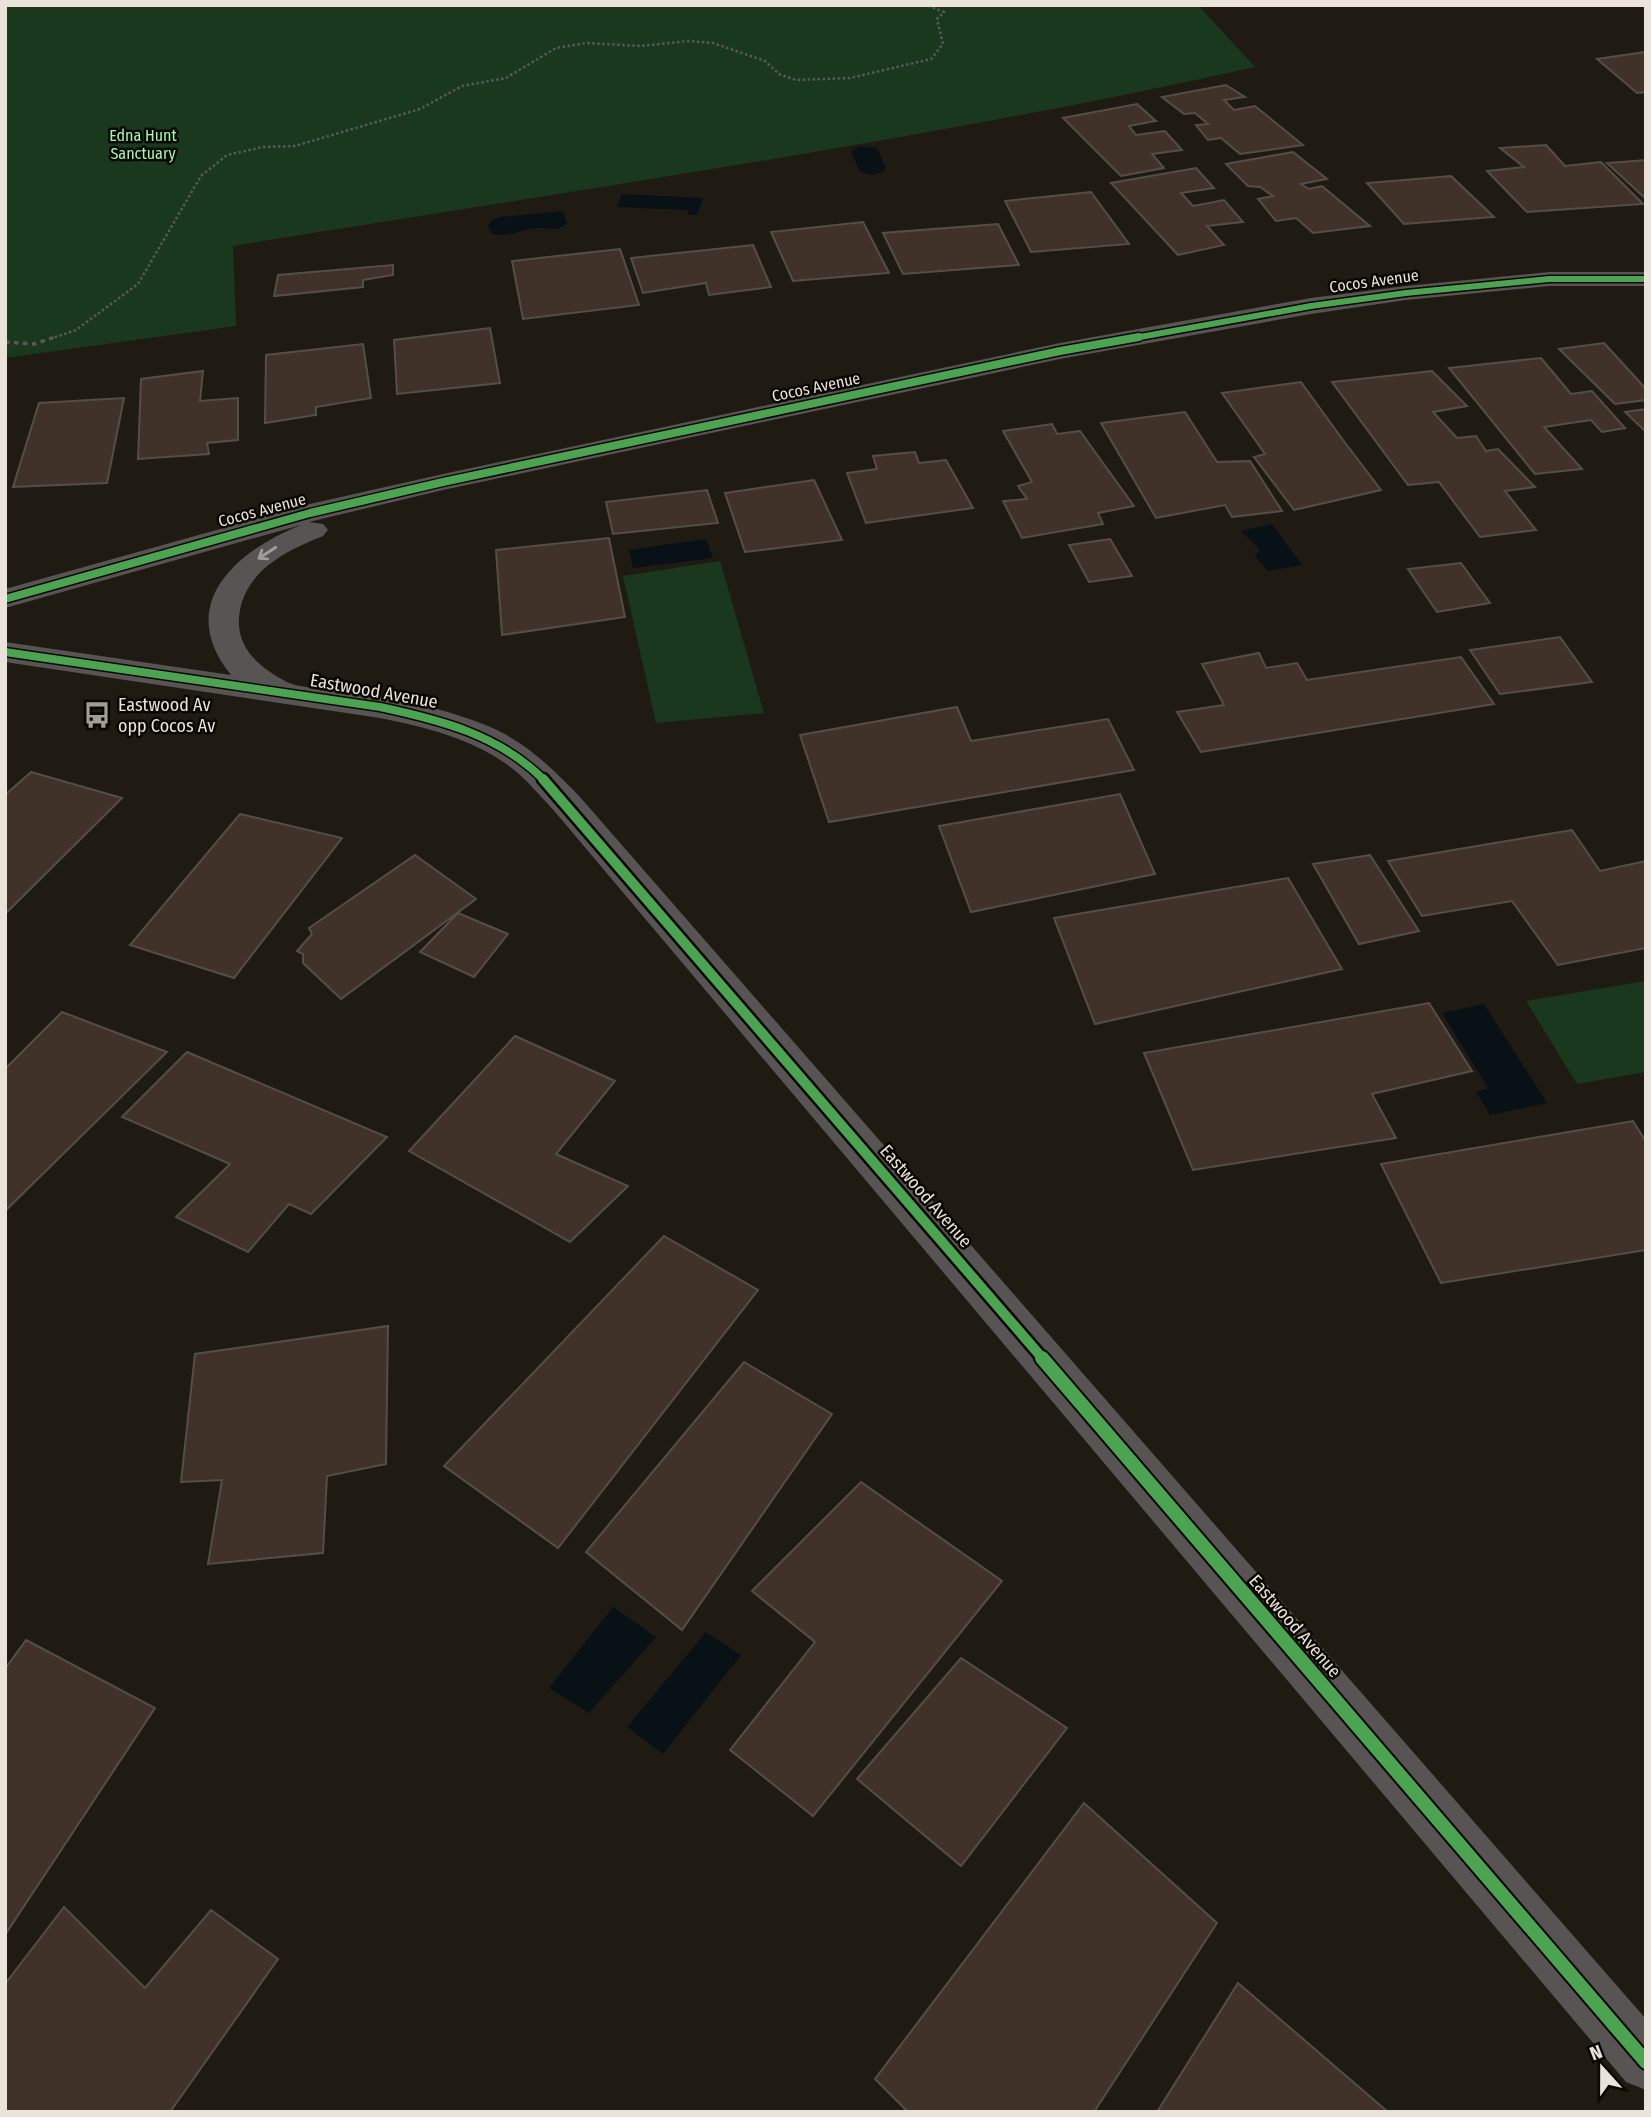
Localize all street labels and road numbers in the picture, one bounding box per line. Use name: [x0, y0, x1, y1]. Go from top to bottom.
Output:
street label: Cocos Avenue: [1328, 265, 1420, 297]
street label: Cocos Avenue: [770, 368, 862, 406]
street label: Cocos Avenue: [216, 489, 308, 531]
street label: Eastwood Avenue: [308, 669, 440, 713]
street label: Eastwood Avenue: [875, 1140, 977, 1252]
street label: Eastwood Avenue: [1244, 1570, 1346, 1682]

